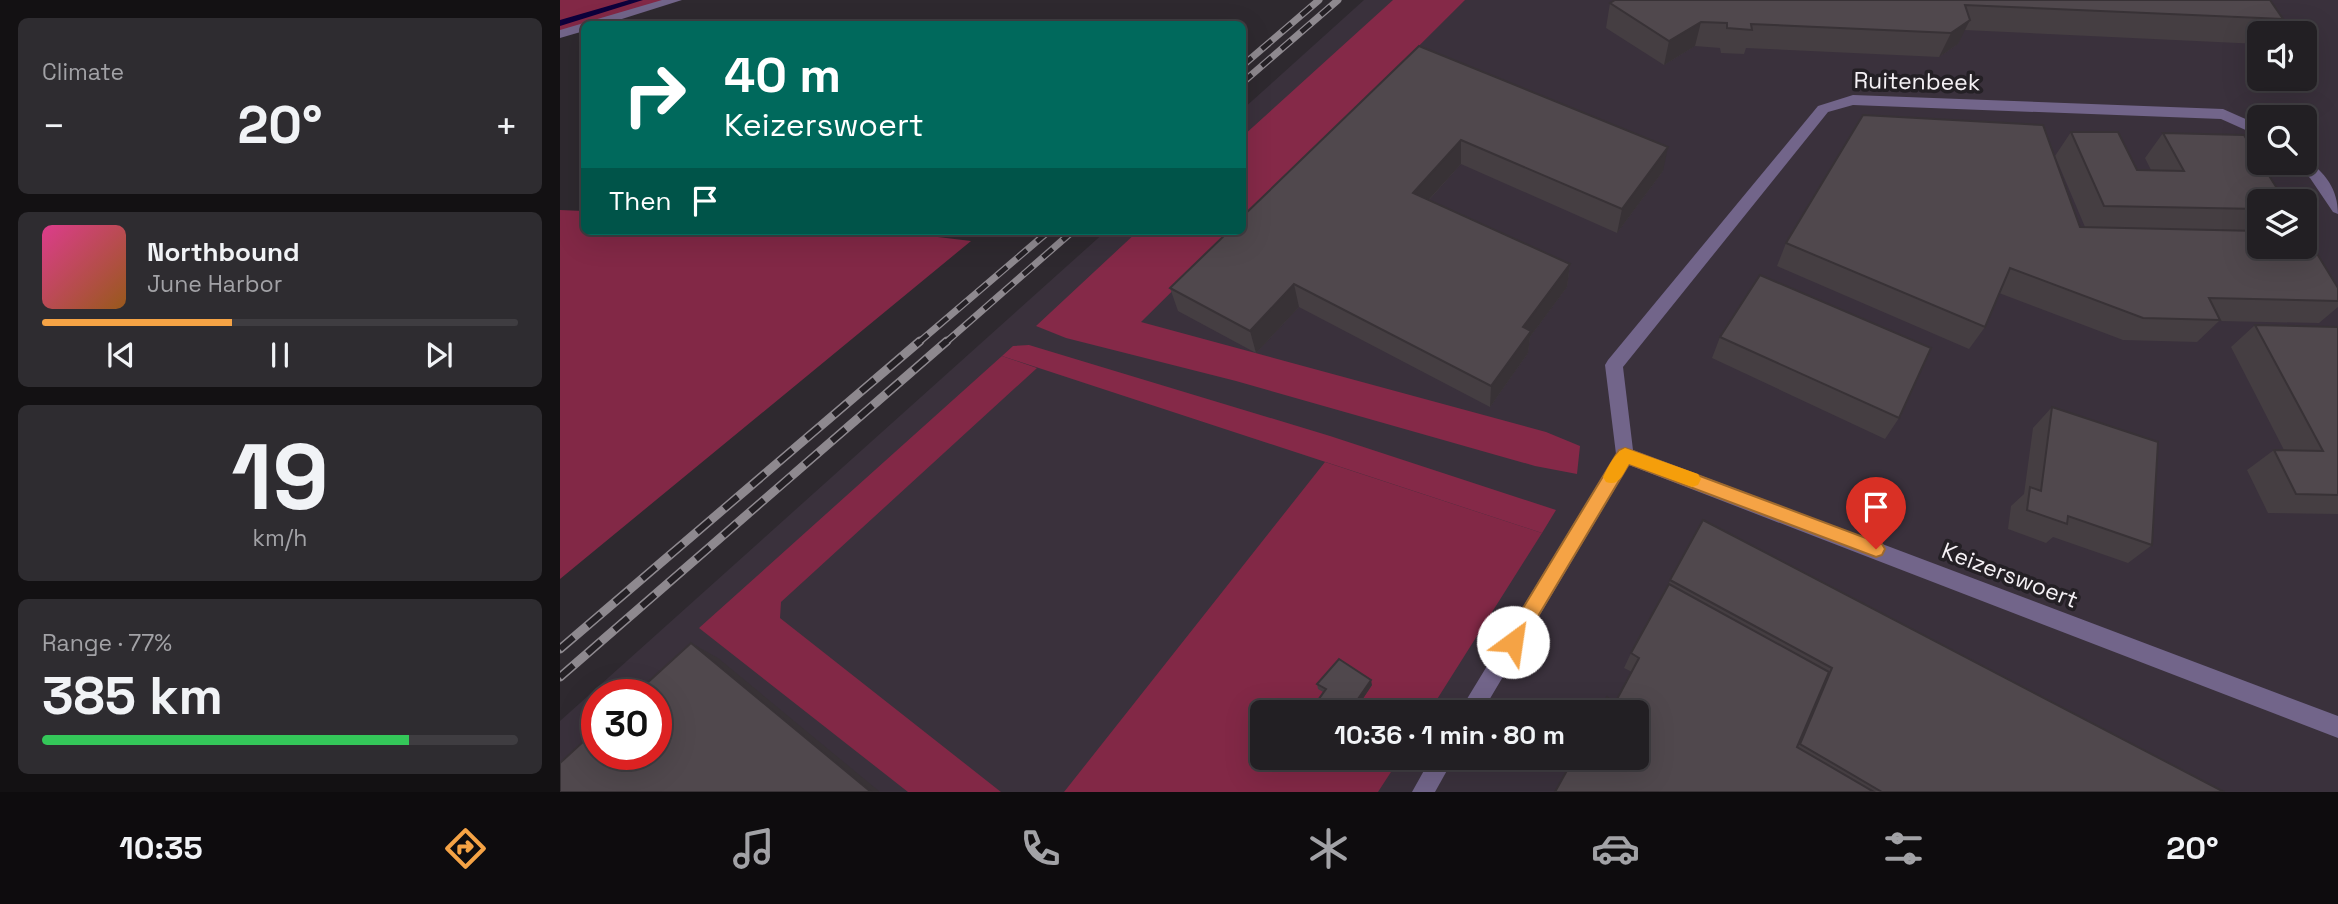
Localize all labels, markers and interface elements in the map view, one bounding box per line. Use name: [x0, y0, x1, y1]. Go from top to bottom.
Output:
map controls: [2247, 21, 2317, 259]
button: sound: [2247, 21, 2317, 91]
text: 40 m: [724, 44, 841, 106]
icon: right: [609, 49, 700, 140]
text: Climate: [42, 57, 124, 87]
street label: Ruitenbeek: [1853, 65, 1981, 97]
text: 20°: [237, 92, 323, 158]
text: −: [42, 102, 66, 150]
text: +: [494, 102, 518, 150]
text: Keizerswoert: [724, 105, 924, 145]
button: search: [2247, 105, 2317, 175]
icon: arrive: [686, 182, 724, 220]
text: Then: [609, 184, 672, 218]
button: layers: [2247, 189, 2317, 259]
text: Northbound: [147, 235, 300, 269]
text: June Harbor: [147, 269, 282, 299]
icon: previous: [102, 336, 140, 374]
icon: pause: [261, 336, 299, 374]
icon: next: [420, 336, 458, 374]
text: 19: [231, 419, 329, 536]
pin: [1846, 477, 1906, 549]
icon: arrive: [1857, 488, 1895, 526]
text: km/h: [253, 523, 307, 553]
street label: Keizerswoert: [1938, 535, 2082, 615]
position arrow: [1476, 605, 1550, 679]
text: Range · 77%: [42, 628, 172, 658]
text: 385 km: [42, 663, 223, 729]
speed limit sign: 30: [581, 679, 672, 770]
text: 10:36 · 1 min · 80 m: [1334, 718, 1565, 752]
icon: directions: [441, 824, 490, 873]
icon: music: [729, 824, 778, 873]
icon: phone: [1016, 824, 1065, 873]
icon: climate: [1304, 824, 1353, 873]
icon: car: [1591, 824, 1640, 873]
icon: filters: [1879, 824, 1928, 873]
text: 10:35: [119, 828, 203, 868]
text: 20°: [2166, 828, 2219, 868]

